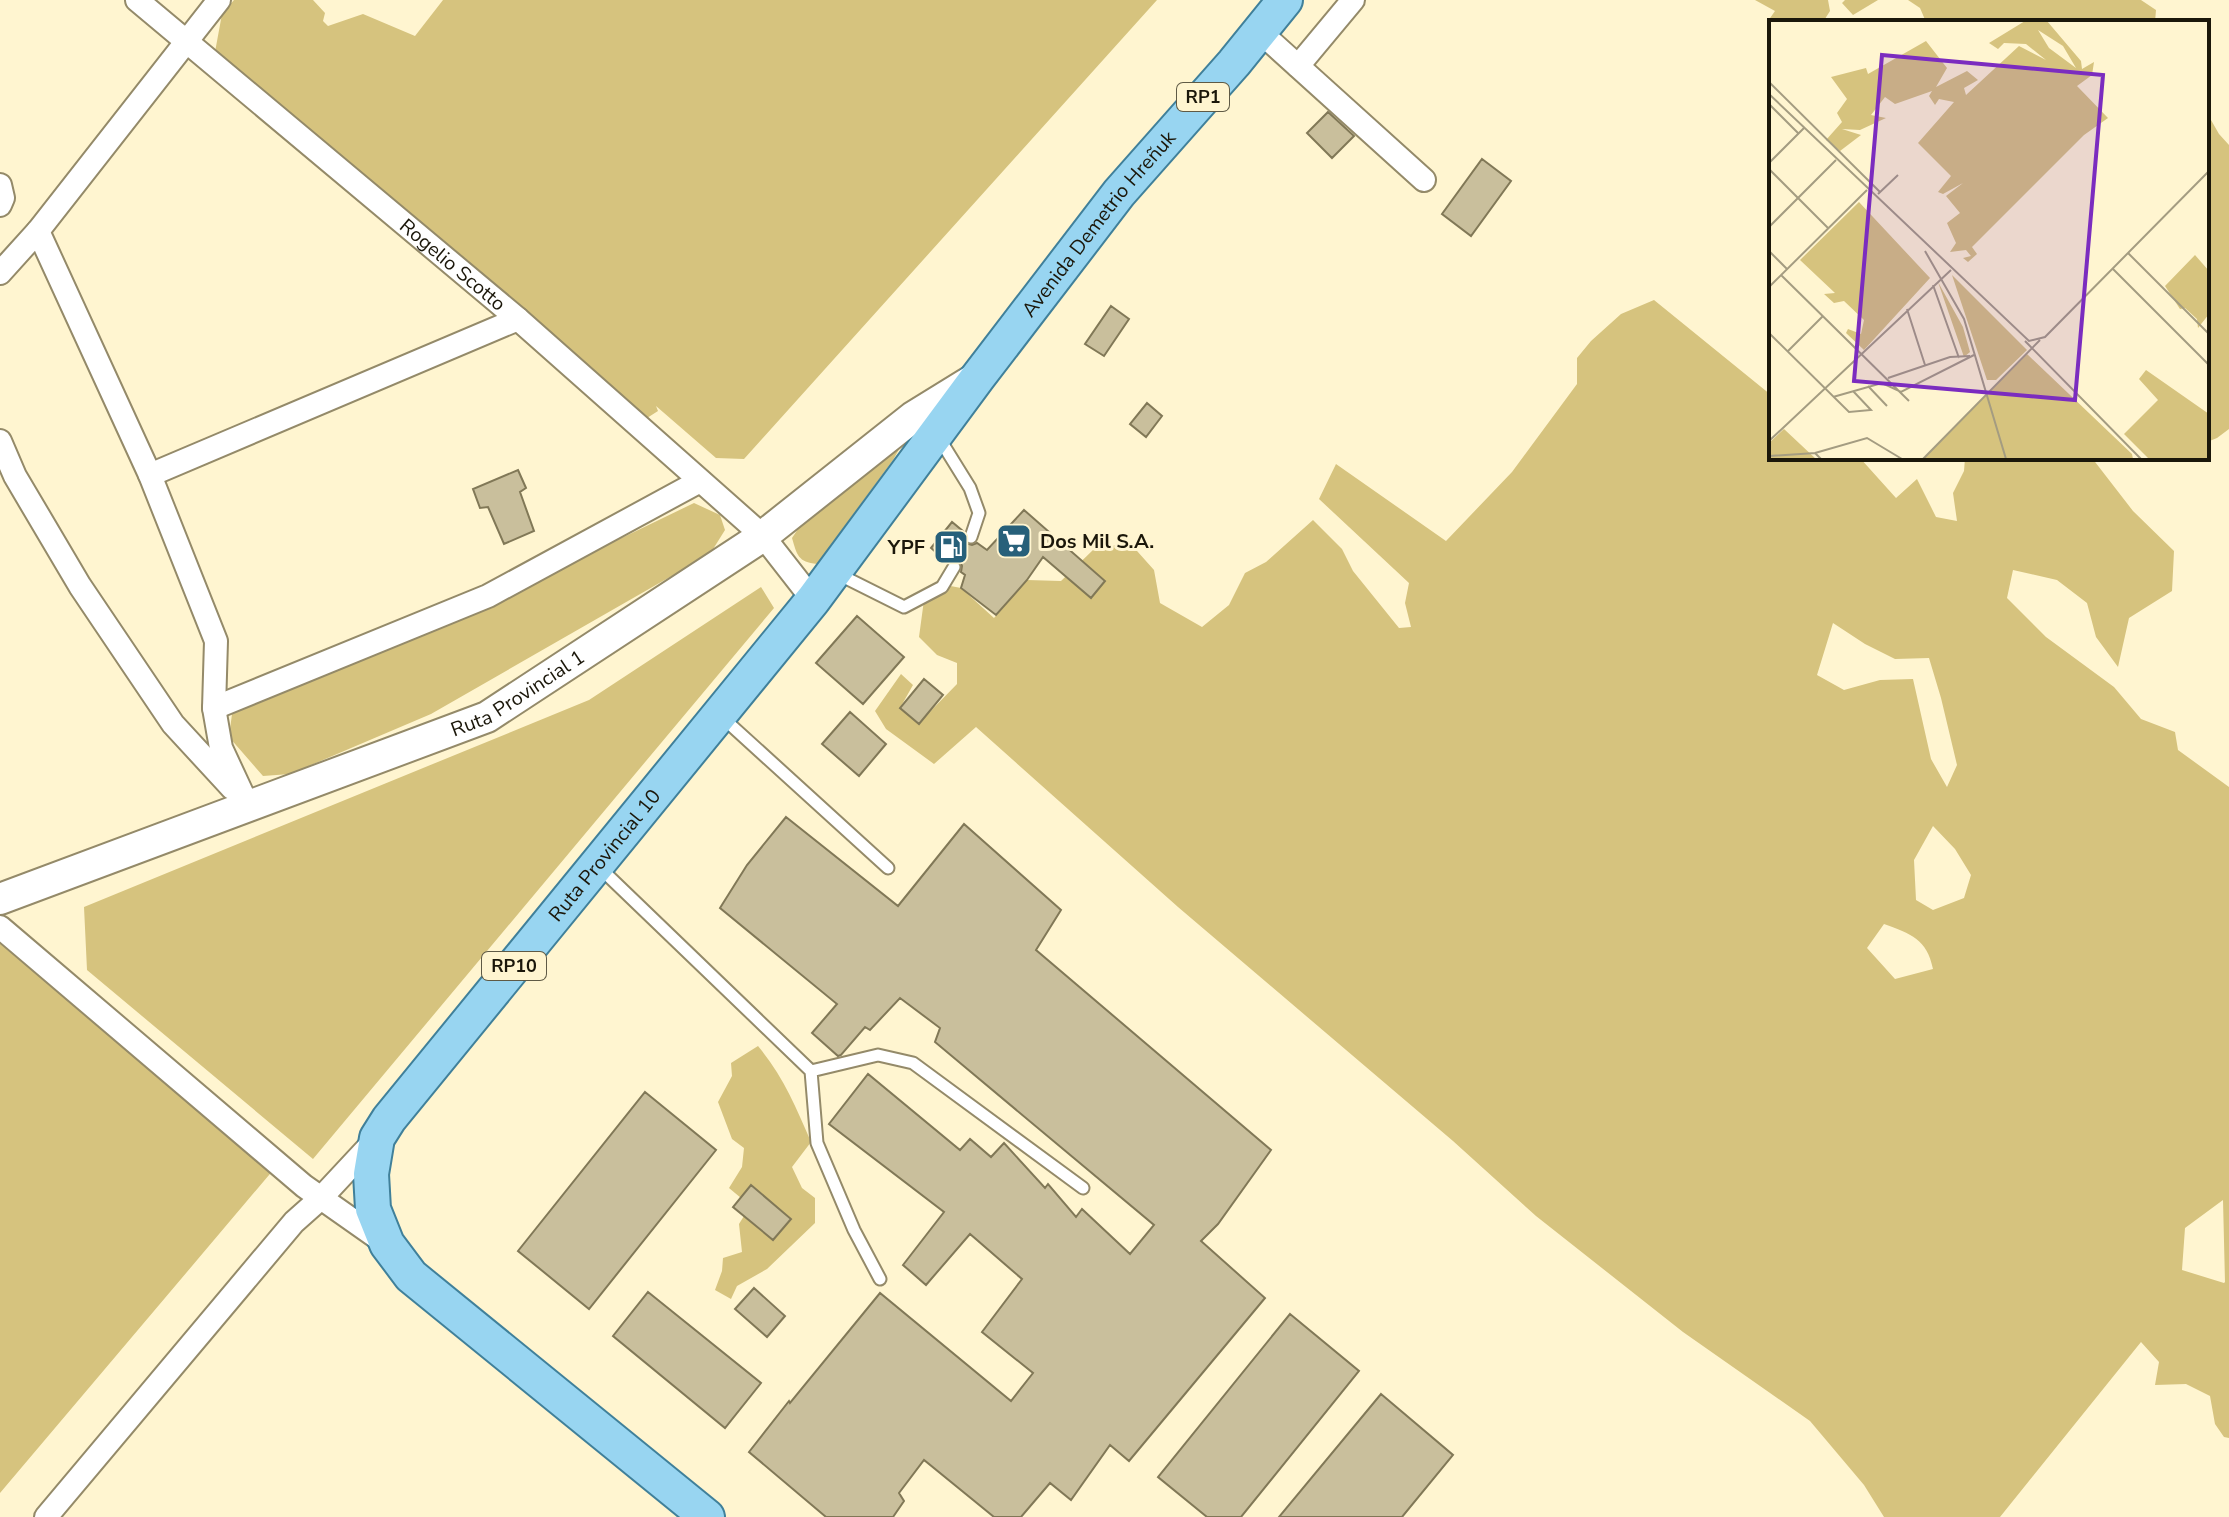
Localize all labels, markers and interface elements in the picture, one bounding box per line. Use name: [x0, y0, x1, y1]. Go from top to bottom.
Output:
inset map: [1769, 20, 2209, 460]
road number: RP1: [1177, 83, 1229, 111]
street label: Avenida Demetrio Hreñuk: [1015, 124, 1182, 323]
street label: Rogelio Scotto: [394, 212, 512, 317]
supermarket icon: Dos Mil S.A.: [995, 522, 1033, 560]
fuel station icon: YPF: [932, 528, 970, 566]
place label: Dos Mil S.A.: [1040, 528, 1154, 555]
place label: YPF: [887, 534, 925, 561]
street label: Ruta Provincial 1: [447, 643, 590, 743]
street label: Ruta Provincial 10: [542, 783, 667, 927]
road number: RP10: [482, 952, 546, 980]

